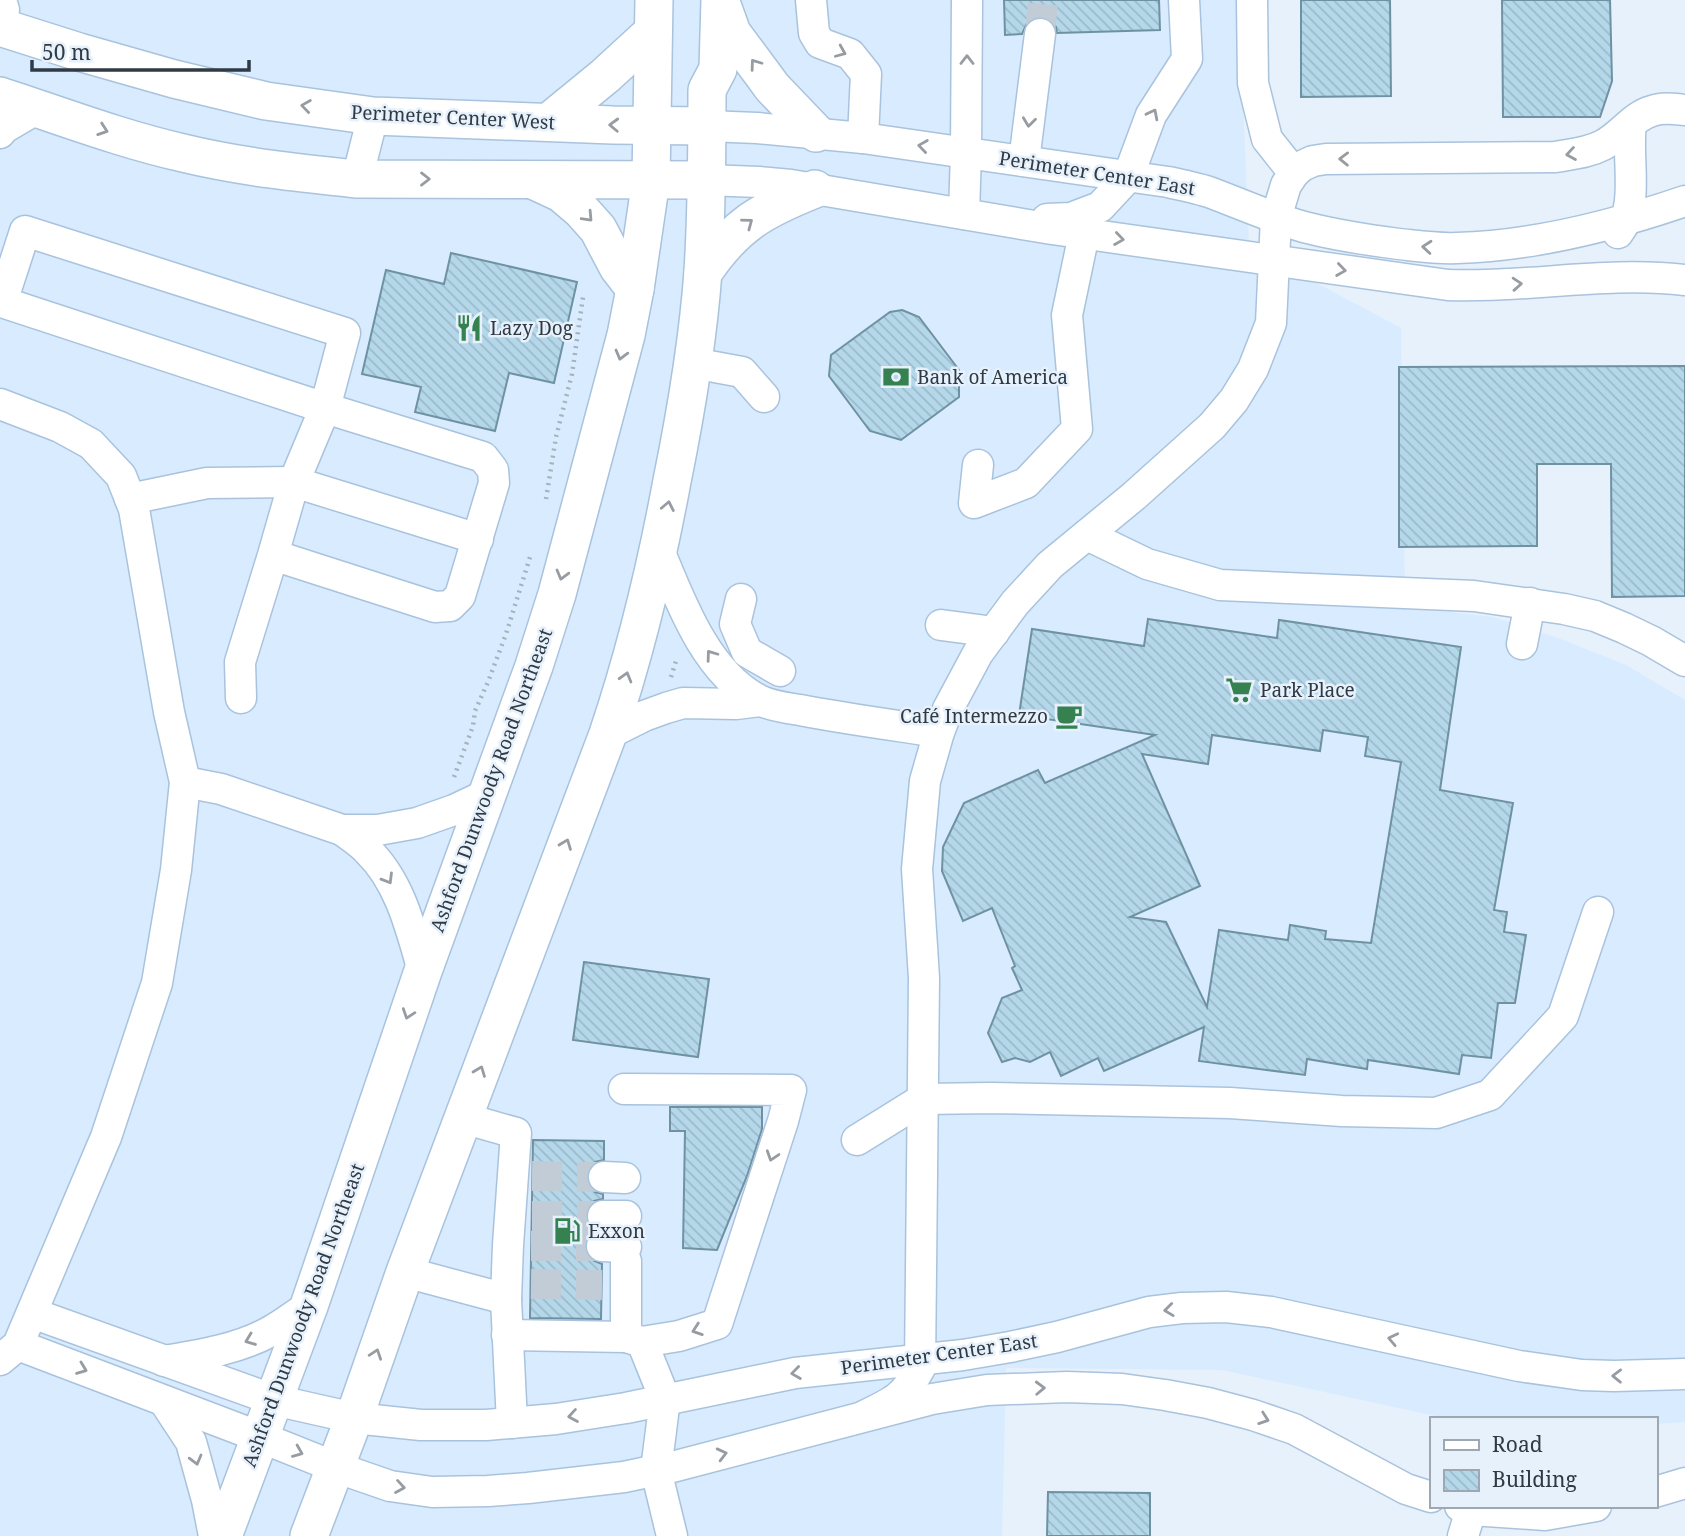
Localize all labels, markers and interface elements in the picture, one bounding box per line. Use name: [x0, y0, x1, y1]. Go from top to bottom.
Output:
scale bar: [32, 28, 248, 72]
text: 50 m: [42, 38, 91, 66]
one-way arrow: [834, 43, 846, 57]
one-way arrow: [959, 54, 974, 65]
one-way arrow: [750, 59, 763, 72]
one-way arrow: [300, 99, 312, 114]
street label: Perimeter Center West: [350, 99, 556, 135]
one-way arrow: [1145, 109, 1159, 121]
one-way arrow: [1021, 116, 1036, 128]
one-way arrow: [609, 117, 620, 132]
one-way arrow: [96, 122, 108, 136]
one-way arrow: [917, 139, 929, 154]
street label: Perimeter Center East: [997, 145, 1197, 201]
one-way arrow: [1565, 146, 1577, 161]
one-way arrow: [1338, 151, 1349, 167]
one-way arrow: [421, 171, 431, 187]
one-way arrow: [579, 209, 592, 222]
one-way arrow: [741, 218, 753, 231]
one-way arrow: [1113, 231, 1125, 246]
one-way arrow: [1421, 240, 1432, 255]
one-way arrow: [1335, 262, 1347, 277]
one-way arrow: [1511, 277, 1522, 292]
restaurant icon: Lazy Dog: [454, 313, 484, 343]
place label: Lazy Dog: [490, 315, 573, 341]
one-way arrow: [615, 349, 629, 361]
bank icon: Bank of America: [881, 362, 911, 392]
place label: Bank of America: [917, 364, 1068, 390]
one-way arrow: [659, 500, 674, 512]
one-way arrow: [556, 569, 571, 581]
street label: Ashford Dunwoody Road Northeast: [424, 624, 558, 935]
one-way arrow: [707, 650, 719, 662]
one-way arrow: [618, 672, 633, 684]
supermarket icon: Park Place: [1224, 675, 1254, 705]
place label: Park Place: [1260, 677, 1355, 703]
cafe icon: Café Intermezzo: [1054, 701, 1084, 731]
place label: Café Intermezzo: [900, 703, 1048, 729]
one-way arrow: [558, 839, 572, 851]
one-way arrow: [380, 872, 393, 885]
one-way arrow: [402, 1008, 416, 1020]
one-way arrow: [472, 1066, 486, 1078]
one-way arrow: [766, 1149, 780, 1161]
street label: Ashford Dunwoody Road Northeast: [236, 1159, 370, 1470]
fuel station icon: Exxon: [552, 1216, 582, 1246]
place label: Exxon: [588, 1218, 645, 1244]
one-way arrow: [1163, 1302, 1174, 1317]
one-way arrow: [692, 1322, 704, 1336]
street label: Perimeter Center East: [839, 1327, 1039, 1381]
one-way arrow: [244, 1332, 256, 1346]
one-way arrow: [1387, 1332, 1399, 1347]
one-way arrow: [368, 1348, 382, 1360]
one-way arrow: [75, 1361, 87, 1375]
one-way arrow: [790, 1365, 802, 1380]
one-way arrow: [1611, 1368, 1622, 1384]
one-way arrow: [1034, 1380, 1045, 1395]
one-way arrow: [567, 1408, 579, 1423]
one-way arrow: [1257, 1411, 1269, 1425]
legend: [1430, 1417, 1657, 1508]
text: Road: [1492, 1430, 1543, 1458]
one-way arrow: [291, 1444, 303, 1458]
one-way arrow: [716, 1448, 728, 1462]
one-way arrow: [188, 1454, 202, 1466]
text: Building: [1492, 1465, 1577, 1493]
one-way arrow: [394, 1479, 406, 1494]

